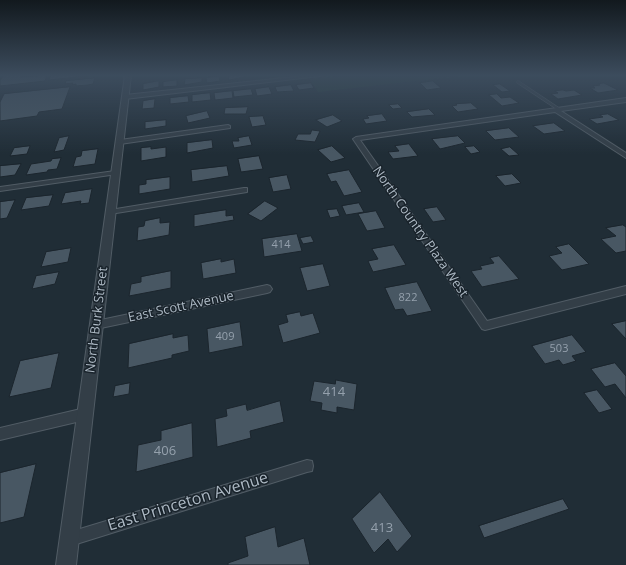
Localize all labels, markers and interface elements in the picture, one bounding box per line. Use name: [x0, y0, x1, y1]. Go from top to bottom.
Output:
street label: North Country Plaza West: [369, 164, 471, 300]
house number: 414: [272, 238, 290, 252]
street label: North Burk Street: [83, 266, 111, 374]
street label: East Scott Avenue: [127, 288, 235, 326]
house number: 822: [399, 291, 417, 305]
house number: 409: [216, 330, 234, 344]
house number: 503: [550, 342, 568, 356]
house number: 414: [323, 384, 345, 400]
house number: 406: [154, 443, 176, 459]
street label: East Princeton Avenue: [105, 468, 271, 536]
house number: 413: [371, 520, 393, 536]

